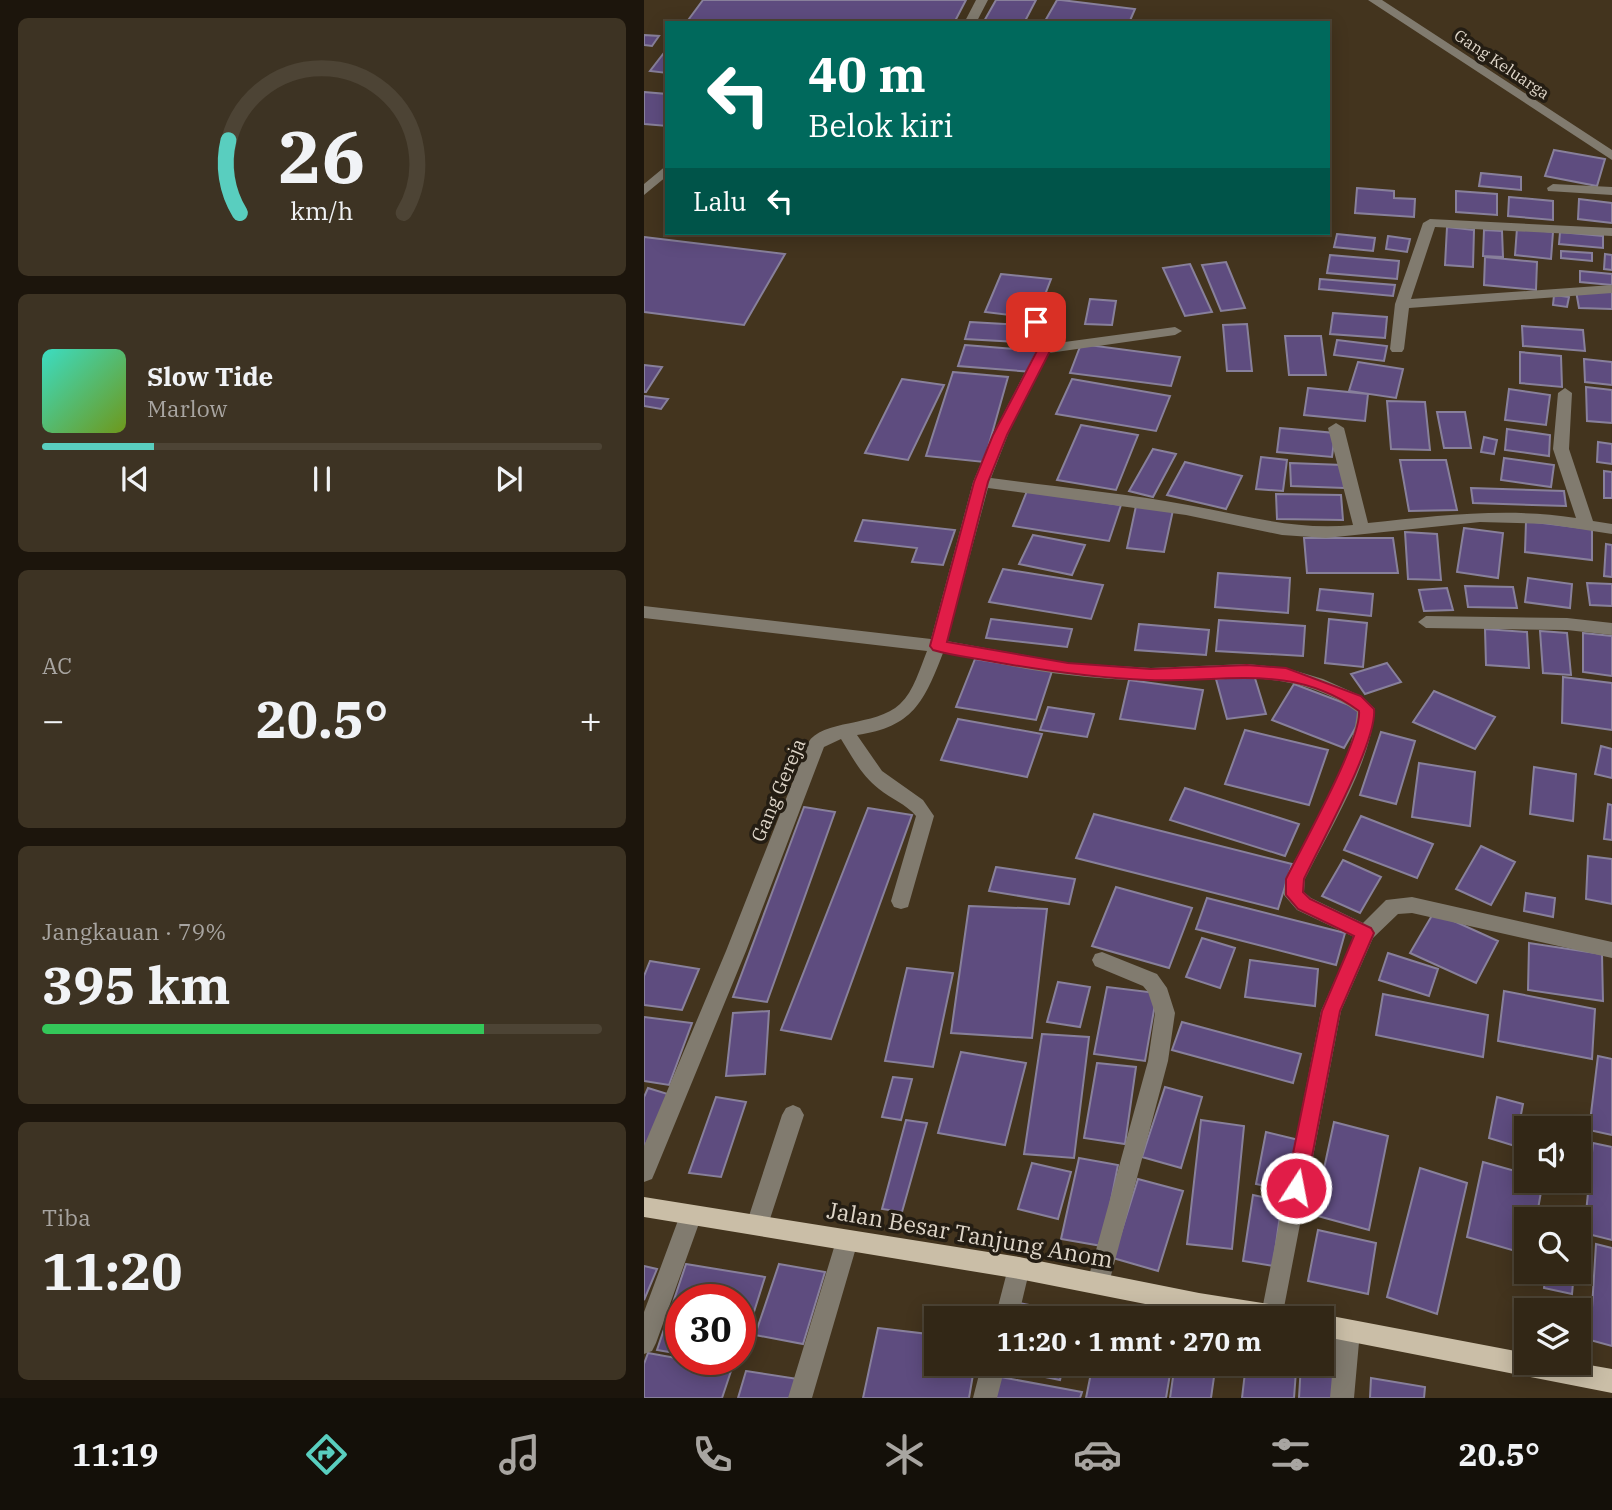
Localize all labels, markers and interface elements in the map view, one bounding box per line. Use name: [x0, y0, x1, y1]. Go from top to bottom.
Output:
street label: Gang Keluarga: [1451, 25, 1554, 103]
text: 40 m: [808, 42, 926, 105]
icon: left: [693, 49, 784, 140]
text: Belok kiri: [808, 104, 953, 146]
text: 26: [278, 108, 366, 203]
icon: left: [761, 182, 799, 220]
text: Lalu: [693, 184, 747, 218]
text: km/h: [290, 194, 354, 227]
pin: [1006, 292, 1066, 352]
icon: arrive: [1017, 303, 1055, 341]
text: Slow Tide: [147, 359, 273, 393]
text: Marlow: [147, 393, 227, 423]
icon: previous: [116, 460, 154, 498]
icon: pause: [303, 460, 341, 498]
icon: next: [490, 460, 528, 498]
text: AC: [42, 650, 72, 680]
text: 20.5°: [256, 685, 388, 752]
text: −: [42, 695, 65, 744]
text: +: [579, 695, 602, 744]
street label: Gang Gereja: [746, 735, 810, 845]
text: Jangkauan · 79%: [42, 916, 226, 946]
text: 395 km: [42, 951, 231, 1018]
map controls: [1514, 1116, 1591, 1375]
button: sound: [1514, 1116, 1591, 1193]
position arrow: [1259, 1151, 1333, 1225]
street label: Jalan Besar Tanjung Anom: [825, 1194, 1116, 1274]
text: Tiba: [42, 1202, 91, 1232]
button: search: [1514, 1207, 1591, 1284]
text: 11:20: [42, 1237, 183, 1304]
speed limit sign: 30: [665, 1284, 756, 1375]
button: layers: [1514, 1298, 1591, 1375]
text: 11:20 · 1 mnt · 270 m: [997, 1324, 1261, 1358]
icon: directions: [302, 1430, 351, 1479]
icon: music: [495, 1430, 544, 1479]
icon: phone: [688, 1430, 737, 1479]
icon: climate: [880, 1430, 929, 1479]
icon: car: [1073, 1430, 1122, 1479]
icon: filters: [1266, 1430, 1315, 1479]
text: 11:19: [72, 1433, 158, 1475]
text: 20.5°: [1458, 1433, 1540, 1475]

